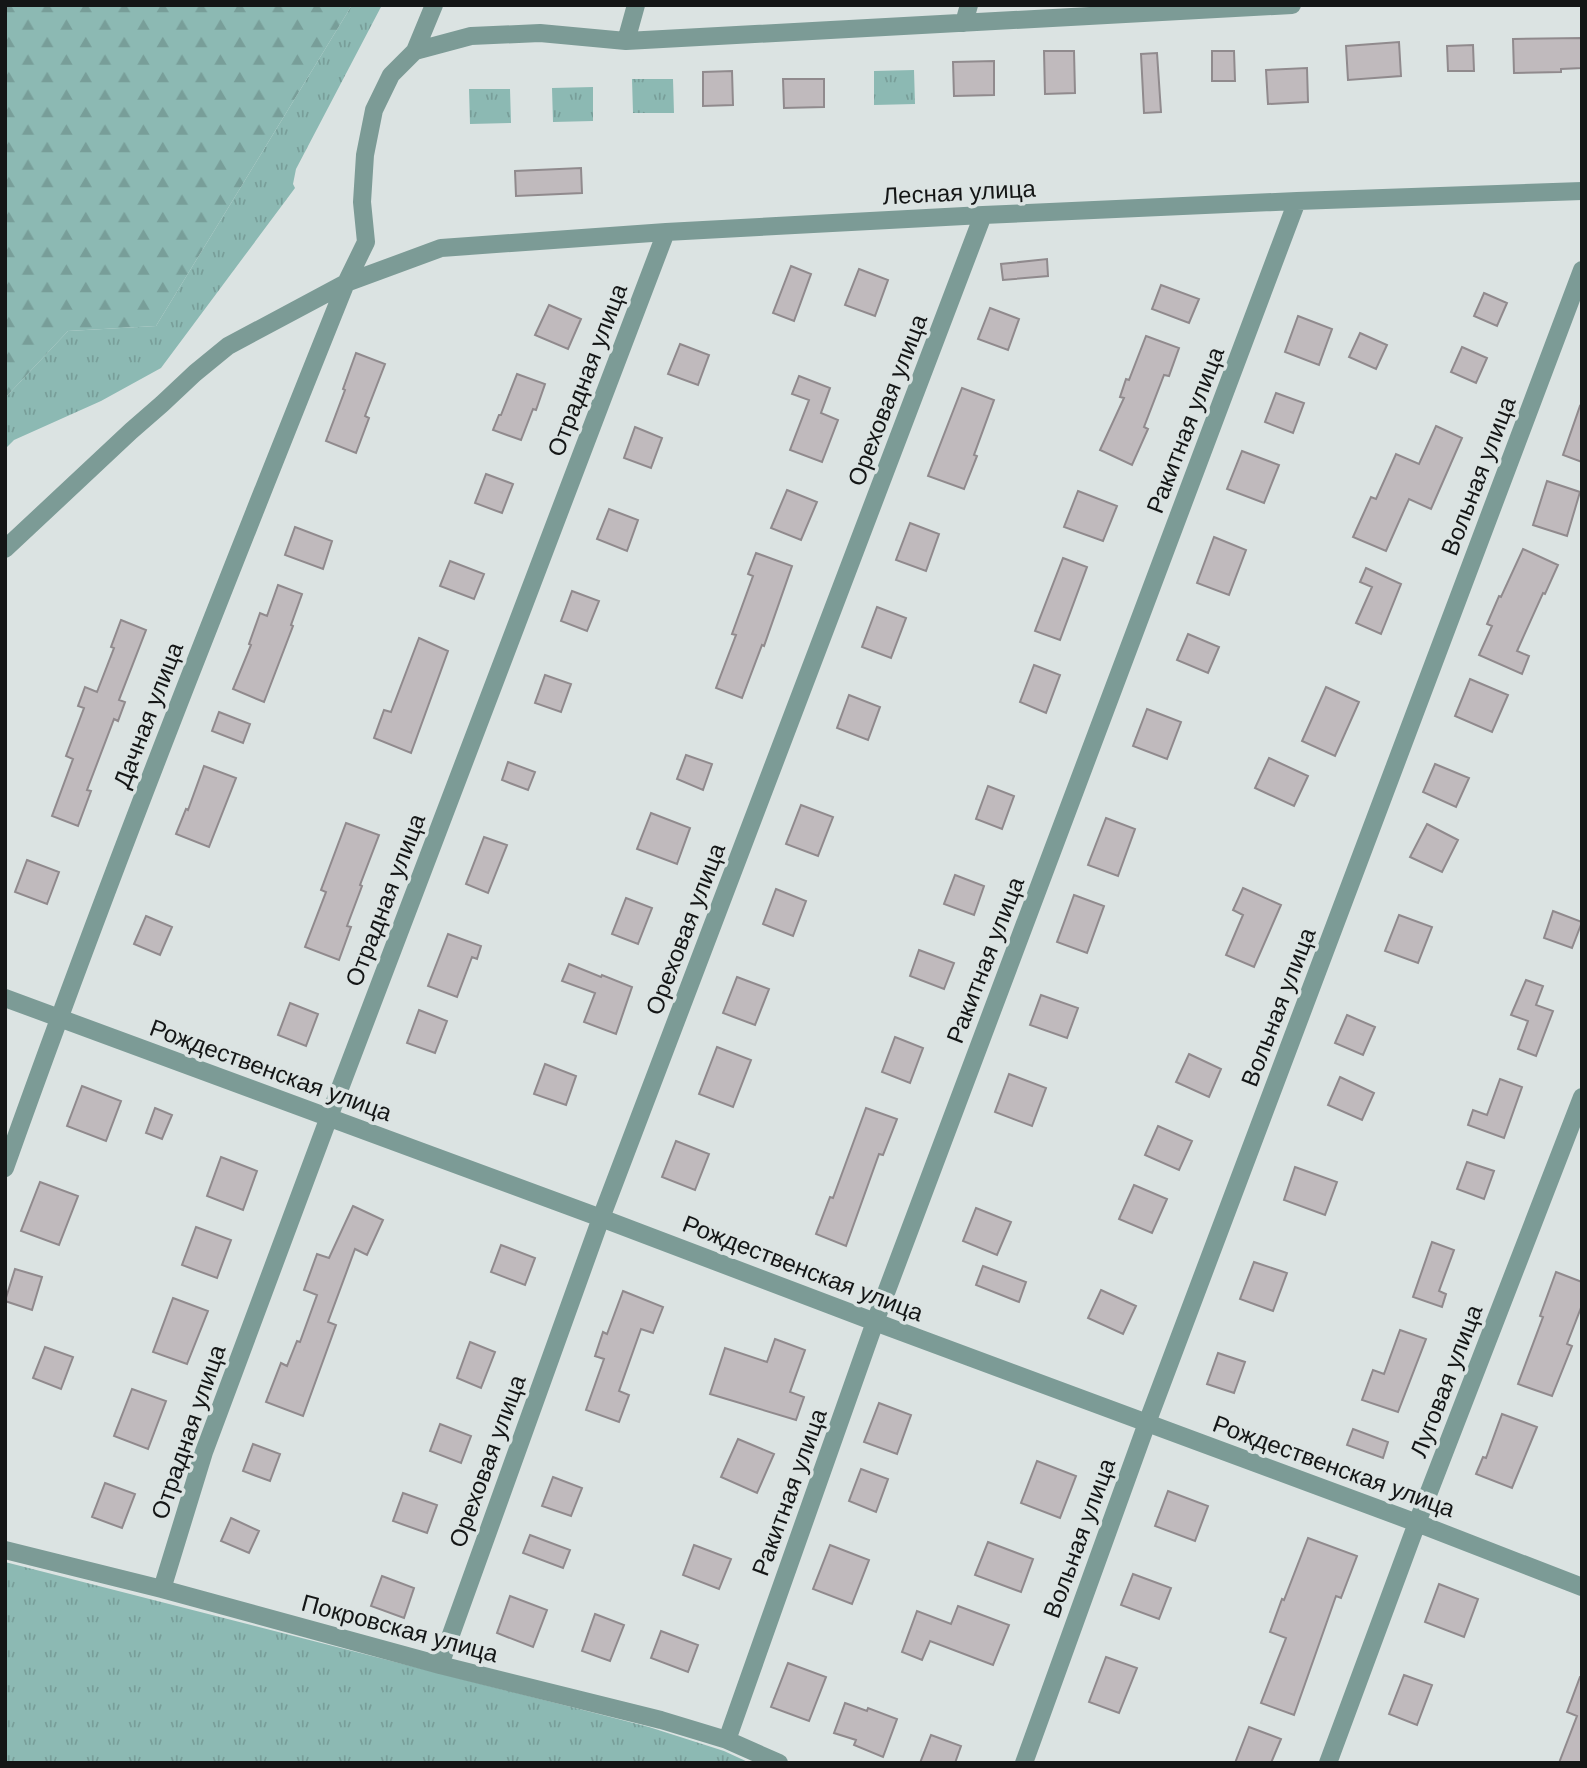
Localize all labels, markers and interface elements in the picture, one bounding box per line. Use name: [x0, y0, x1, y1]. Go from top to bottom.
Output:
street label: Лесная улица: [882, 174, 1037, 209]
street label: Отрадная улица: [542, 279, 633, 460]
street label: Ореховая улица: [842, 310, 932, 490]
street label: Ракитная улица: [1141, 343, 1229, 517]
street label: Вольная улица: [1435, 392, 1521, 559]
street label: Дачная улица: [108, 638, 188, 792]
street label: Отрадная улица: [340, 809, 431, 990]
street label: Ореховая улица: [640, 839, 730, 1019]
street label: Ракитная улица: [941, 873, 1029, 1047]
street label: Вольная улица: [1235, 923, 1321, 1090]
street label: Рождественская улица: [146, 1014, 396, 1127]
street label: Рождественская улица: [679, 1210, 928, 1327]
street label: Луговая улица: [1405, 1300, 1488, 1461]
street label: Отрадная улица: [146, 1341, 231, 1523]
street label: Ореховая улица: [443, 1371, 531, 1551]
street label: Ракитная улица: [746, 1404, 832, 1579]
street label: Рождественская улица: [1209, 1410, 1459, 1523]
street label: Вольная улица: [1038, 1454, 1121, 1621]
street label: Покровская улица: [299, 1589, 502, 1667]

